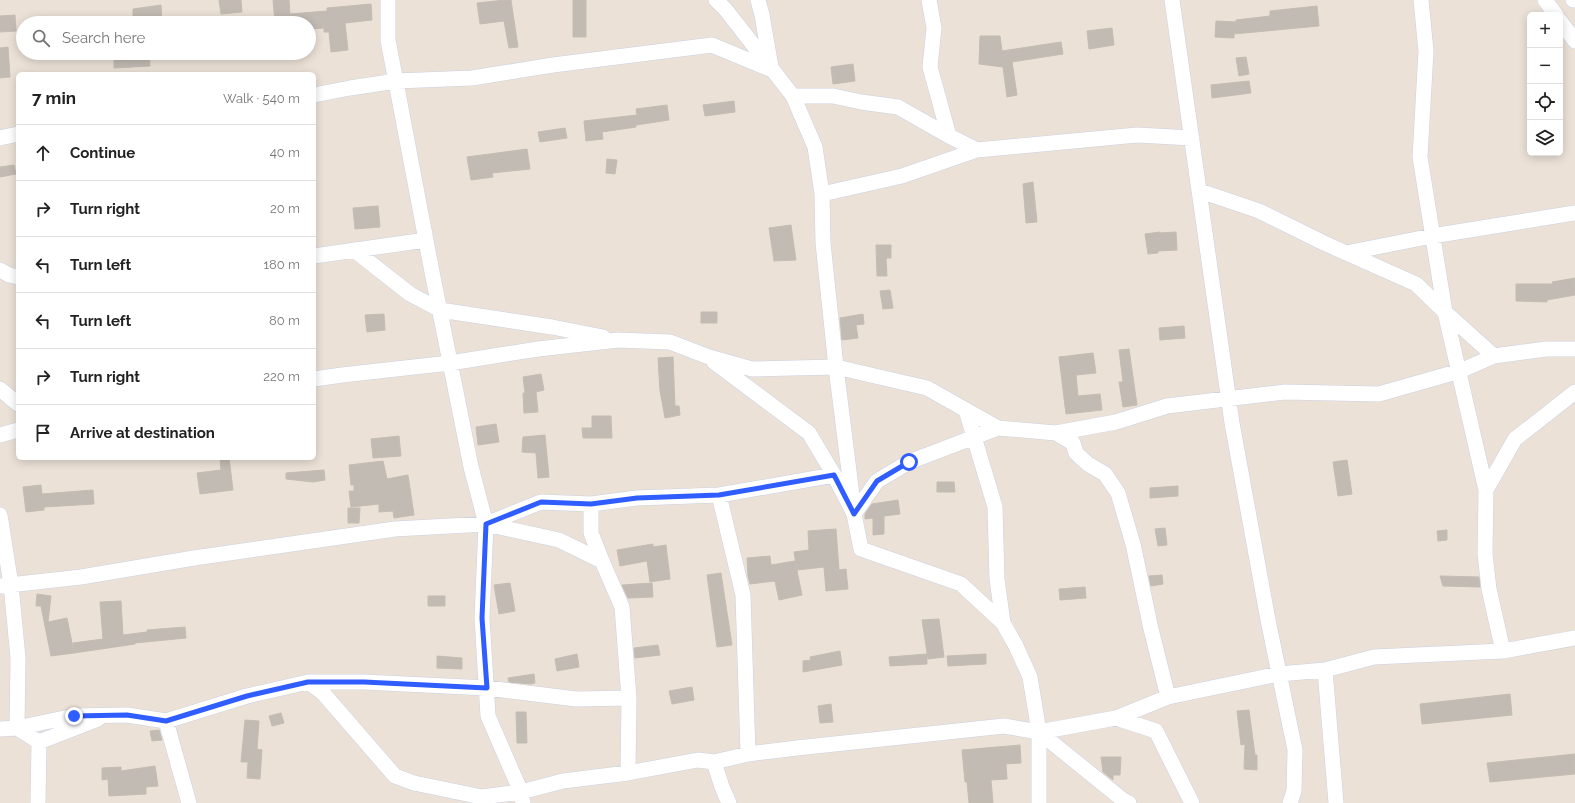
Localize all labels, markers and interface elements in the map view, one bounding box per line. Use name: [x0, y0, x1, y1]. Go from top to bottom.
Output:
map controls: [1527, 12, 1563, 156]
button: +: [1527, 12, 1563, 48]
search box: [16, 16, 316, 60]
icon: search: [30, 27, 52, 49]
text: Search here: [62, 29, 145, 47]
button: −: [1527, 48, 1563, 84]
button: locate: [1527, 84, 1563, 120]
text: 7 min: [32, 88, 76, 108]
text: Walk · 540 m: [223, 91, 300, 106]
button: layers: [1527, 120, 1563, 156]
icon: ahead: [32, 142, 54, 164]
text: Continue: [70, 144, 135, 162]
text: 40 m: [270, 145, 300, 160]
icon: right: [32, 198, 54, 220]
text: Turn right: [70, 200, 140, 218]
text: 20 m: [270, 201, 300, 216]
icon: left: [32, 254, 54, 276]
text: Turn left: [70, 256, 131, 274]
text: 180 m: [264, 257, 300, 272]
icon: left: [32, 310, 54, 332]
text: Turn left: [70, 312, 131, 330]
text: 80 m: [269, 313, 300, 328]
icon: right: [32, 366, 54, 388]
text: Turn right: [70, 368, 140, 386]
text: 220 m: [263, 369, 300, 384]
icon: arrive: [32, 422, 54, 444]
text: Arrive at destination: [70, 424, 215, 442]
route start: [900, 453, 918, 471]
route end: [65, 707, 83, 725]

